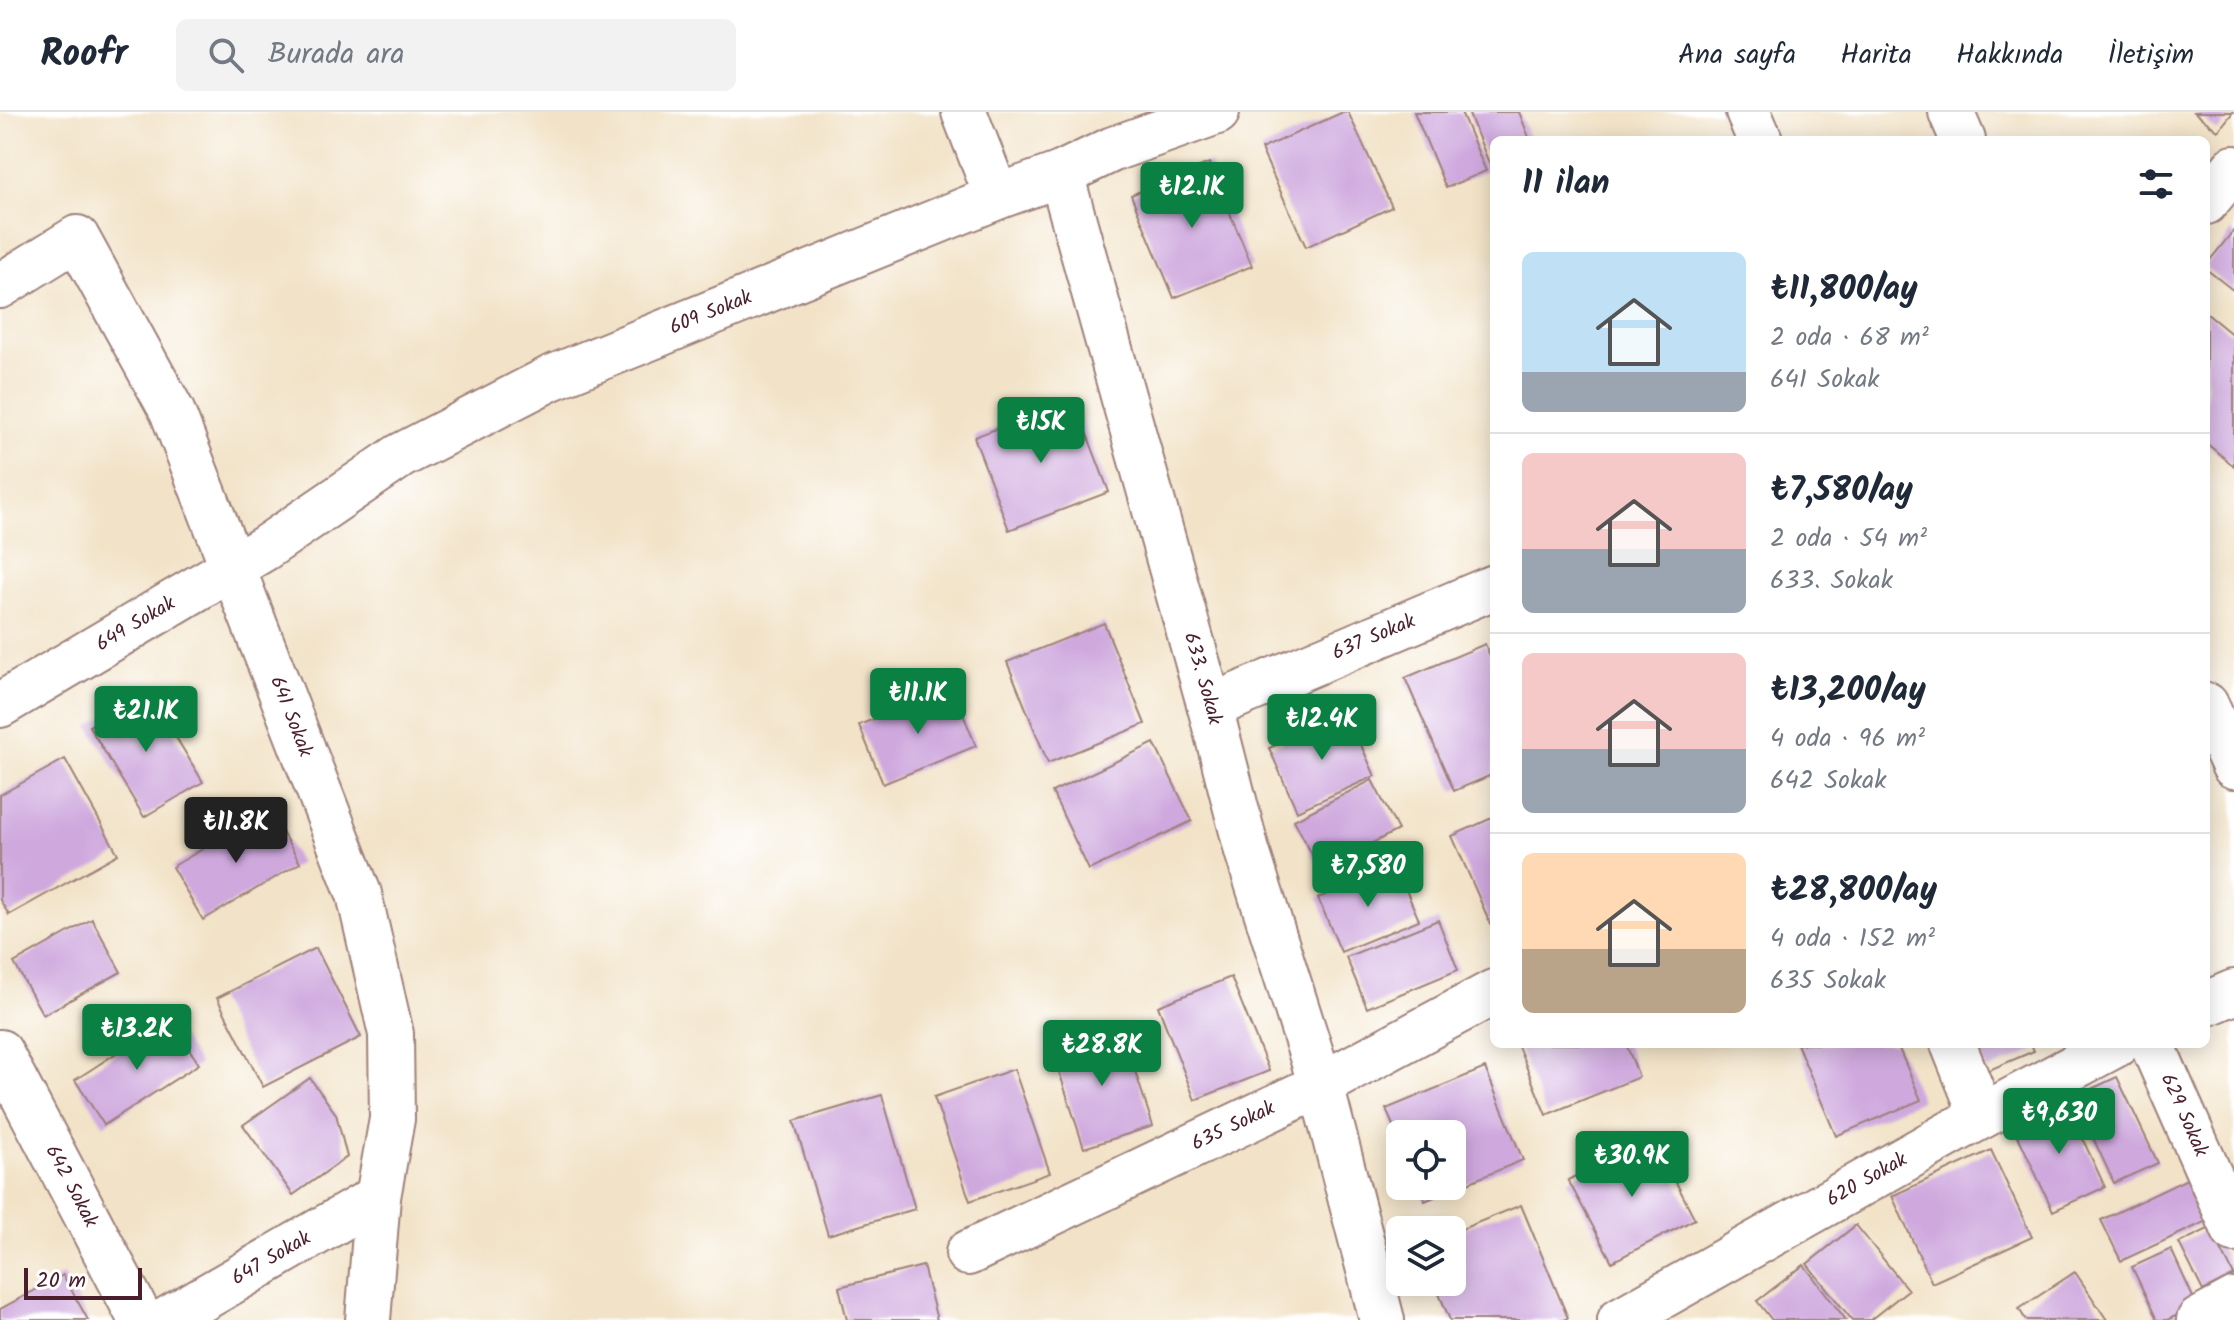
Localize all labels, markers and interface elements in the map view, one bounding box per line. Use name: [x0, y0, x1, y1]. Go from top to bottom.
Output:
search box: [176, 19, 736, 91]
text: Roofr: [40, 25, 128, 85]
text: Burada ara: [268, 31, 404, 79]
icon: search: [204, 33, 248, 77]
text: Ana sayfa: [1678, 33, 1796, 78]
text: Harita: [1840, 33, 1912, 78]
text: Hakkında: [1956, 33, 2063, 78]
text: İletişim: [2107, 33, 2194, 78]
text: 11 ilan: [1522, 157, 1610, 211]
pin: ₺12.1K: [1127, 162, 1257, 230]
icon: filters: [2134, 162, 2178, 206]
text: ₺12.1K: [1158, 167, 1226, 209]
text: ₺11,800/ay: [1770, 263, 1918, 317]
street label: 609 Sokak: [665, 282, 758, 344]
icon: home: [1586, 284, 1682, 380]
text: 2 oda · 68 m²: [1770, 317, 1929, 359]
text: 641 Sokak: [1770, 359, 1880, 401]
pin: ₺15K: [994, 397, 1088, 465]
text: ₺15K: [1015, 402, 1067, 444]
text: ₺7,580/ay: [1770, 464, 1913, 518]
icon: home: [1586, 485, 1682, 581]
text: 2 oda · 54 m²: [1770, 518, 1927, 560]
text: 633. Sokak: [1770, 560, 1893, 602]
street label: 649 Sokak: [90, 588, 182, 661]
street label: 637 Sokak: [1327, 606, 1421, 670]
street label: 633. Sokak: [1174, 629, 1230, 729]
text: ₺13,200/ay: [1770, 664, 1926, 718]
pin: ₺11.1K: [853, 668, 983, 736]
street label: 641 Sokak: [260, 672, 321, 762]
text: ₺11.1K: [888, 673, 948, 715]
icon: home: [1586, 685, 1682, 781]
pin: ₺21.1K: [81, 686, 211, 754]
text: ₺21.1K: [112, 691, 180, 733]
pin: ₺12.4K: [1257, 694, 1387, 762]
text: ₺12.4K: [1285, 699, 1359, 741]
text: 4 oda · 96 m²: [1770, 718, 1925, 760]
text: 642 Sokak: [1770, 760, 1886, 802]
pin: ₺11.8K: [171, 797, 301, 865]
text: ₺11.8K: [202, 802, 270, 844]
pin: ₺7,580: [1303, 841, 1433, 909]
text: ₺7,580: [1330, 846, 1406, 888]
text: ₺28,800/ay: [1770, 864, 1937, 918]
icon: home: [1586, 885, 1682, 981]
text: 4 oda · 152 m²: [1770, 918, 1935, 960]
text: 635 Sokak: [1770, 960, 1886, 1002]
pin: ₺13.2K: [72, 1004, 202, 1072]
text: ₺13.2K: [100, 1009, 174, 1051]
pin: ₺28.8K: [1037, 1020, 1167, 1088]
text: ₺28.8K: [1061, 1025, 1143, 1067]
street label: 629 Sokak: [2151, 1068, 2216, 1163]
pin: ₺9,630: [1994, 1088, 2124, 1156]
street label: 635 Sokak: [1186, 1093, 1281, 1160]
text: ₺9,630: [2021, 1093, 2097, 1135]
map controls: [1386, 1120, 1466, 1296]
button: locate: [1386, 1120, 1466, 1200]
pin: ₺30.9K: [1567, 1131, 1697, 1199]
text: ₺30.9K: [1594, 1136, 1670, 1178]
street label: 642 Sokak: [36, 1139, 106, 1234]
street label: 620 Sokak: [1821, 1144, 1914, 1216]
button: layers: [1386, 1216, 1466, 1296]
street label: 647 Sokak: [226, 1223, 318, 1295]
scale bar: [24, 1264, 142, 1300]
text: 20 m: [36, 1264, 86, 1299]

